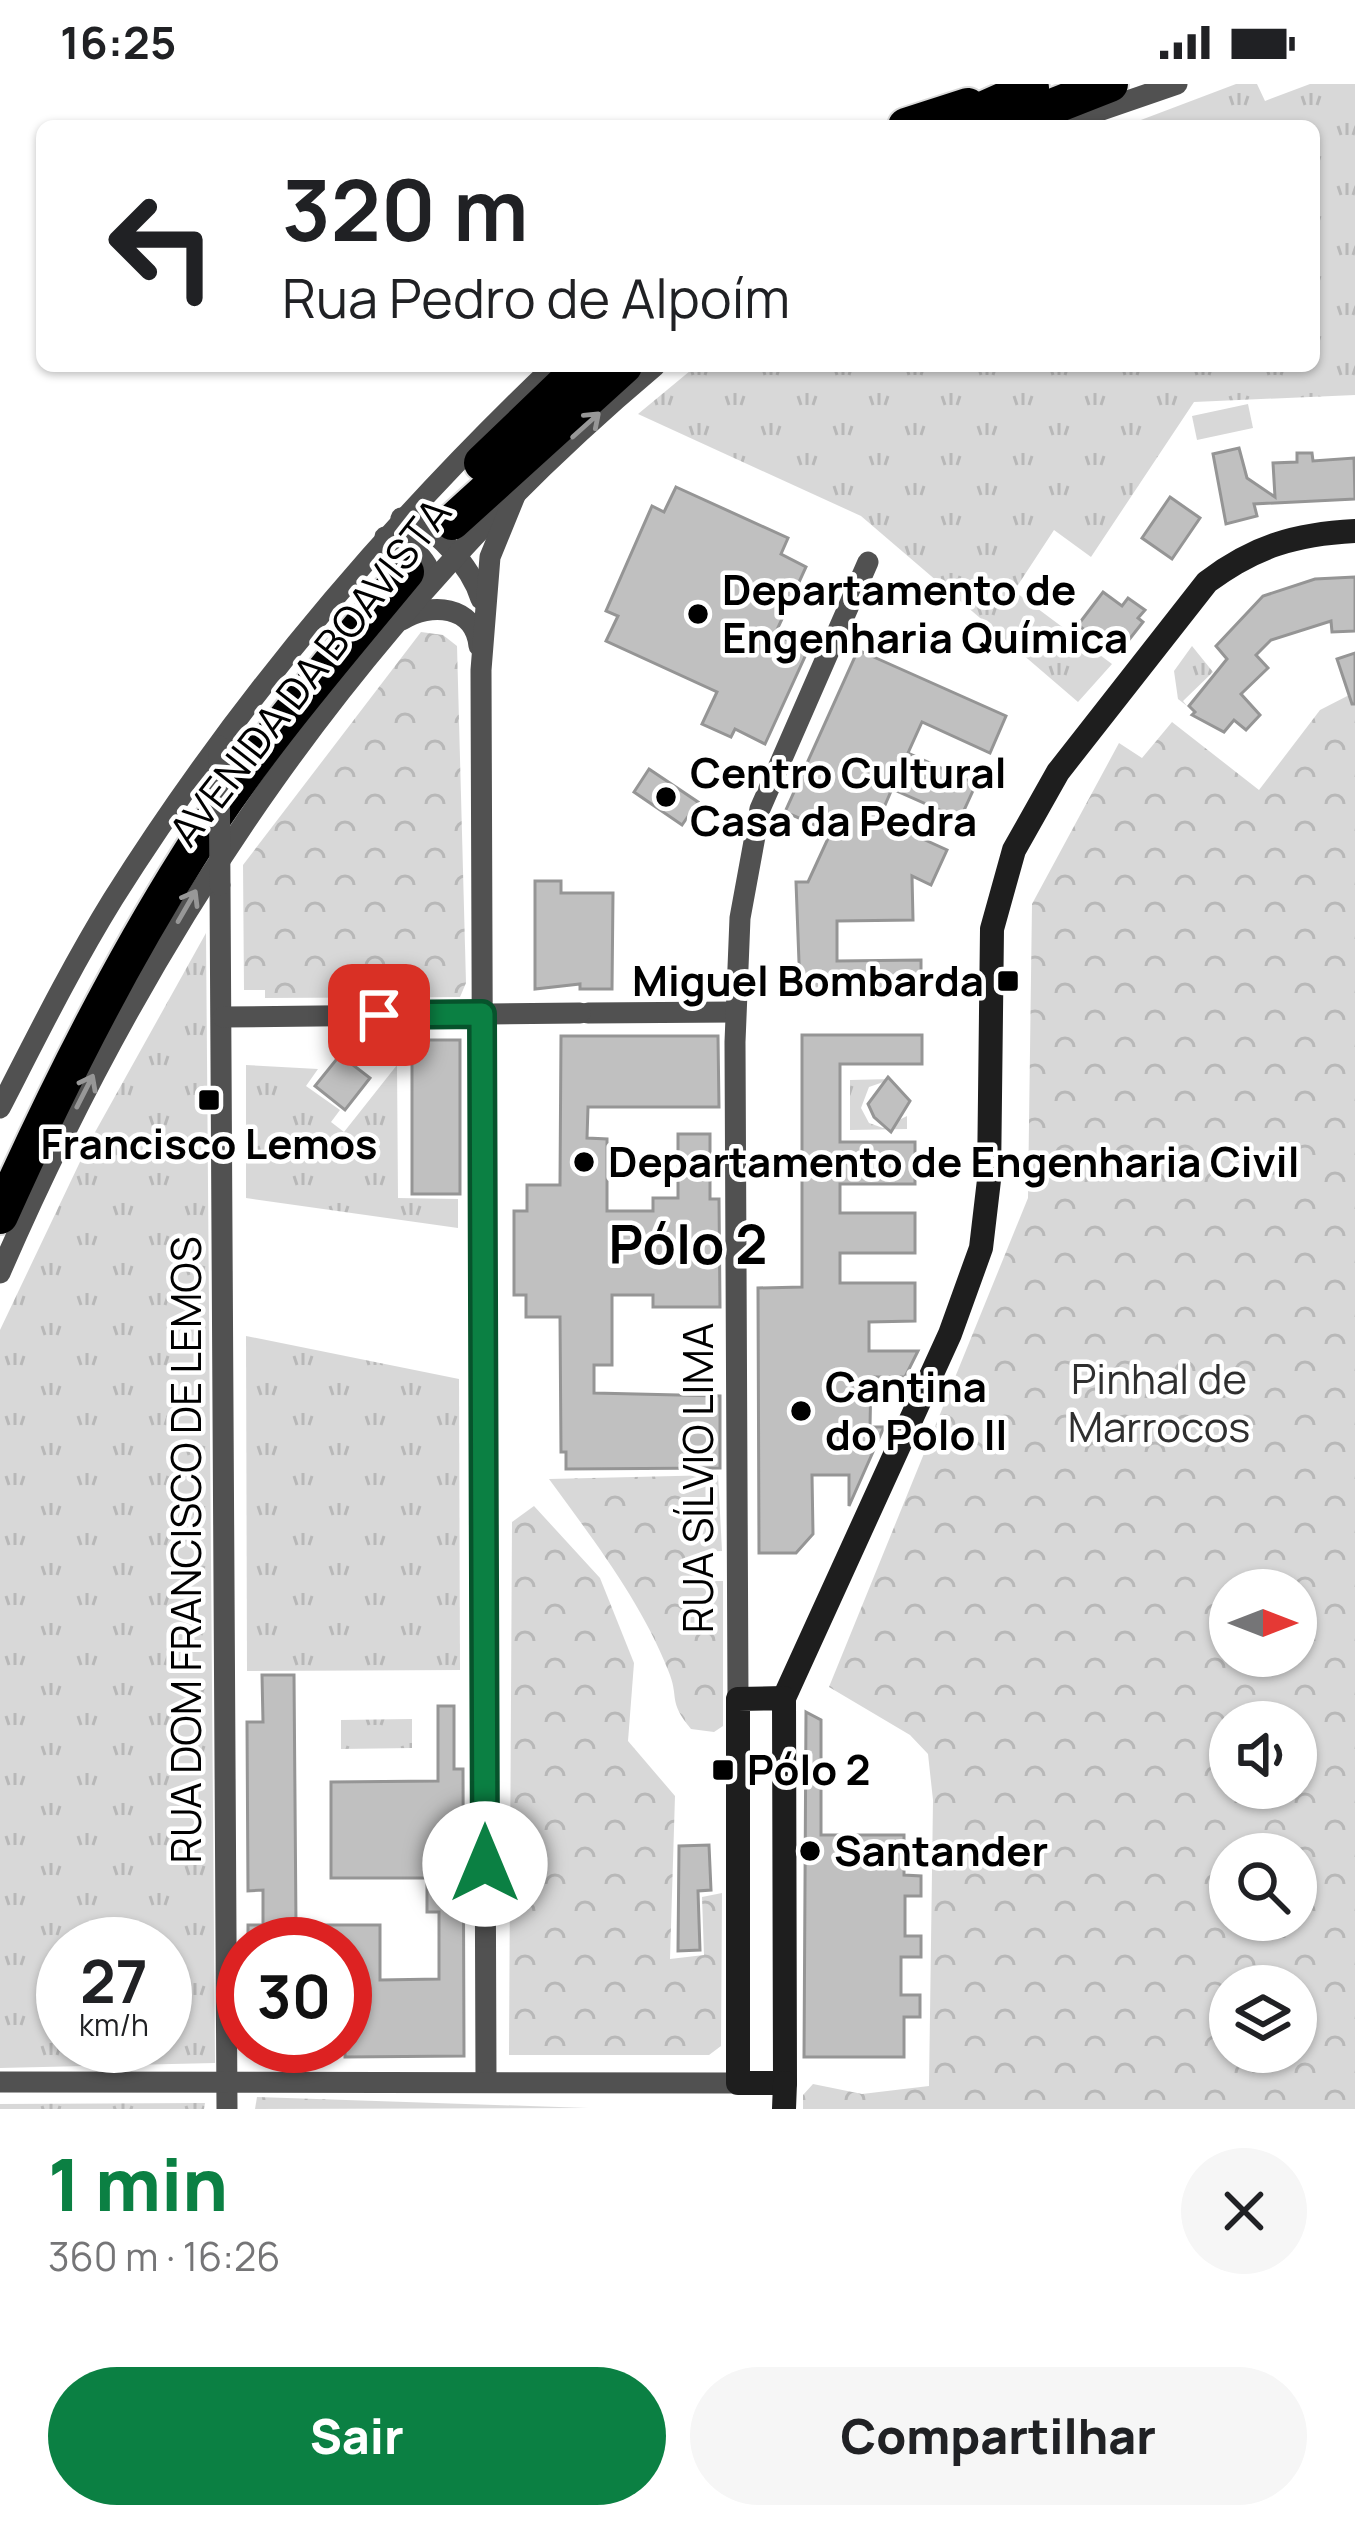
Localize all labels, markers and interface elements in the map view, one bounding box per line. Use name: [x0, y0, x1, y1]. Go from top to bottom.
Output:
text: 16:25: [60, 11, 176, 73]
text: 320 m: [282, 151, 528, 266]
icon: left: [84, 168, 240, 324]
text: Rua Pedro de Alpoím: [282, 260, 790, 334]
one-way arrow: [571, 412, 601, 439]
street label: AVENIDA DA BOAVISTA: [155, 485, 464, 858]
place label: Departamento de Engenharia Química: [722, 560, 1128, 666]
marker: Departamento de Engenharia Química: [685, 601, 711, 627]
place label: Centro Cultural Casa da Pedra: [690, 743, 1007, 849]
marker: Centro Cultural Casa da Pedra: [653, 784, 679, 810]
one-way arrow: [175, 889, 199, 924]
place label: Miguel Bombarda: [632, 951, 984, 1009]
pin: [328, 964, 430, 1066]
marker: Miguel Bombarda: [995, 968, 1021, 994]
icon: arrive: [346, 982, 412, 1048]
one-way arrow: [74, 1075, 97, 1110]
marker: Francisco Lemos: [196, 1087, 222, 1113]
place label: Francisco Lemos: [41, 1114, 377, 1172]
place label: Departamento de Engenharia Civil: [608, 1132, 1299, 1190]
marker: Departamento de Engenharia Civil: [571, 1149, 597, 1175]
district label: Pólo 2: [609, 1206, 767, 1280]
street label: RUA DOM FRANCISCO DE LEMOS: [156, 1236, 214, 1864]
street label: RUA SÍLVIO LIMA: [668, 1323, 726, 1633]
park label: Pinhal de Marrocos: [1068, 1349, 1250, 1455]
place label: Cantina do Polo II: [825, 1357, 1007, 1463]
marker: Cantina do Polo II: [788, 1398, 814, 1424]
north arrow: [1209, 1569, 1317, 1677]
map controls: [1209, 1569, 1317, 2073]
button: sound: [1209, 1701, 1317, 1809]
place label: Pólo 2: [747, 1740, 871, 1798]
marker: Pólo 2: [710, 1757, 736, 1783]
position arrow: [422, 1801, 548, 1927]
place label: Santander: [834, 1821, 1048, 1879]
button: search: [1209, 1833, 1317, 1941]
marker: Santander: [797, 1838, 823, 1864]
speed limit sign: 30: [216, 1917, 372, 2073]
text: 27: [80, 1939, 148, 2021]
button: layers: [1209, 1965, 1317, 2073]
text: km/h: [79, 2004, 149, 2045]
text: 1 min: [48, 2134, 228, 2233]
button: close: [1181, 2148, 1307, 2274]
text: 360 m · 16:26: [48, 2229, 280, 2283]
button: Sair: [48, 2367, 666, 2505]
button: Compartilhar: [690, 2367, 1307, 2505]

